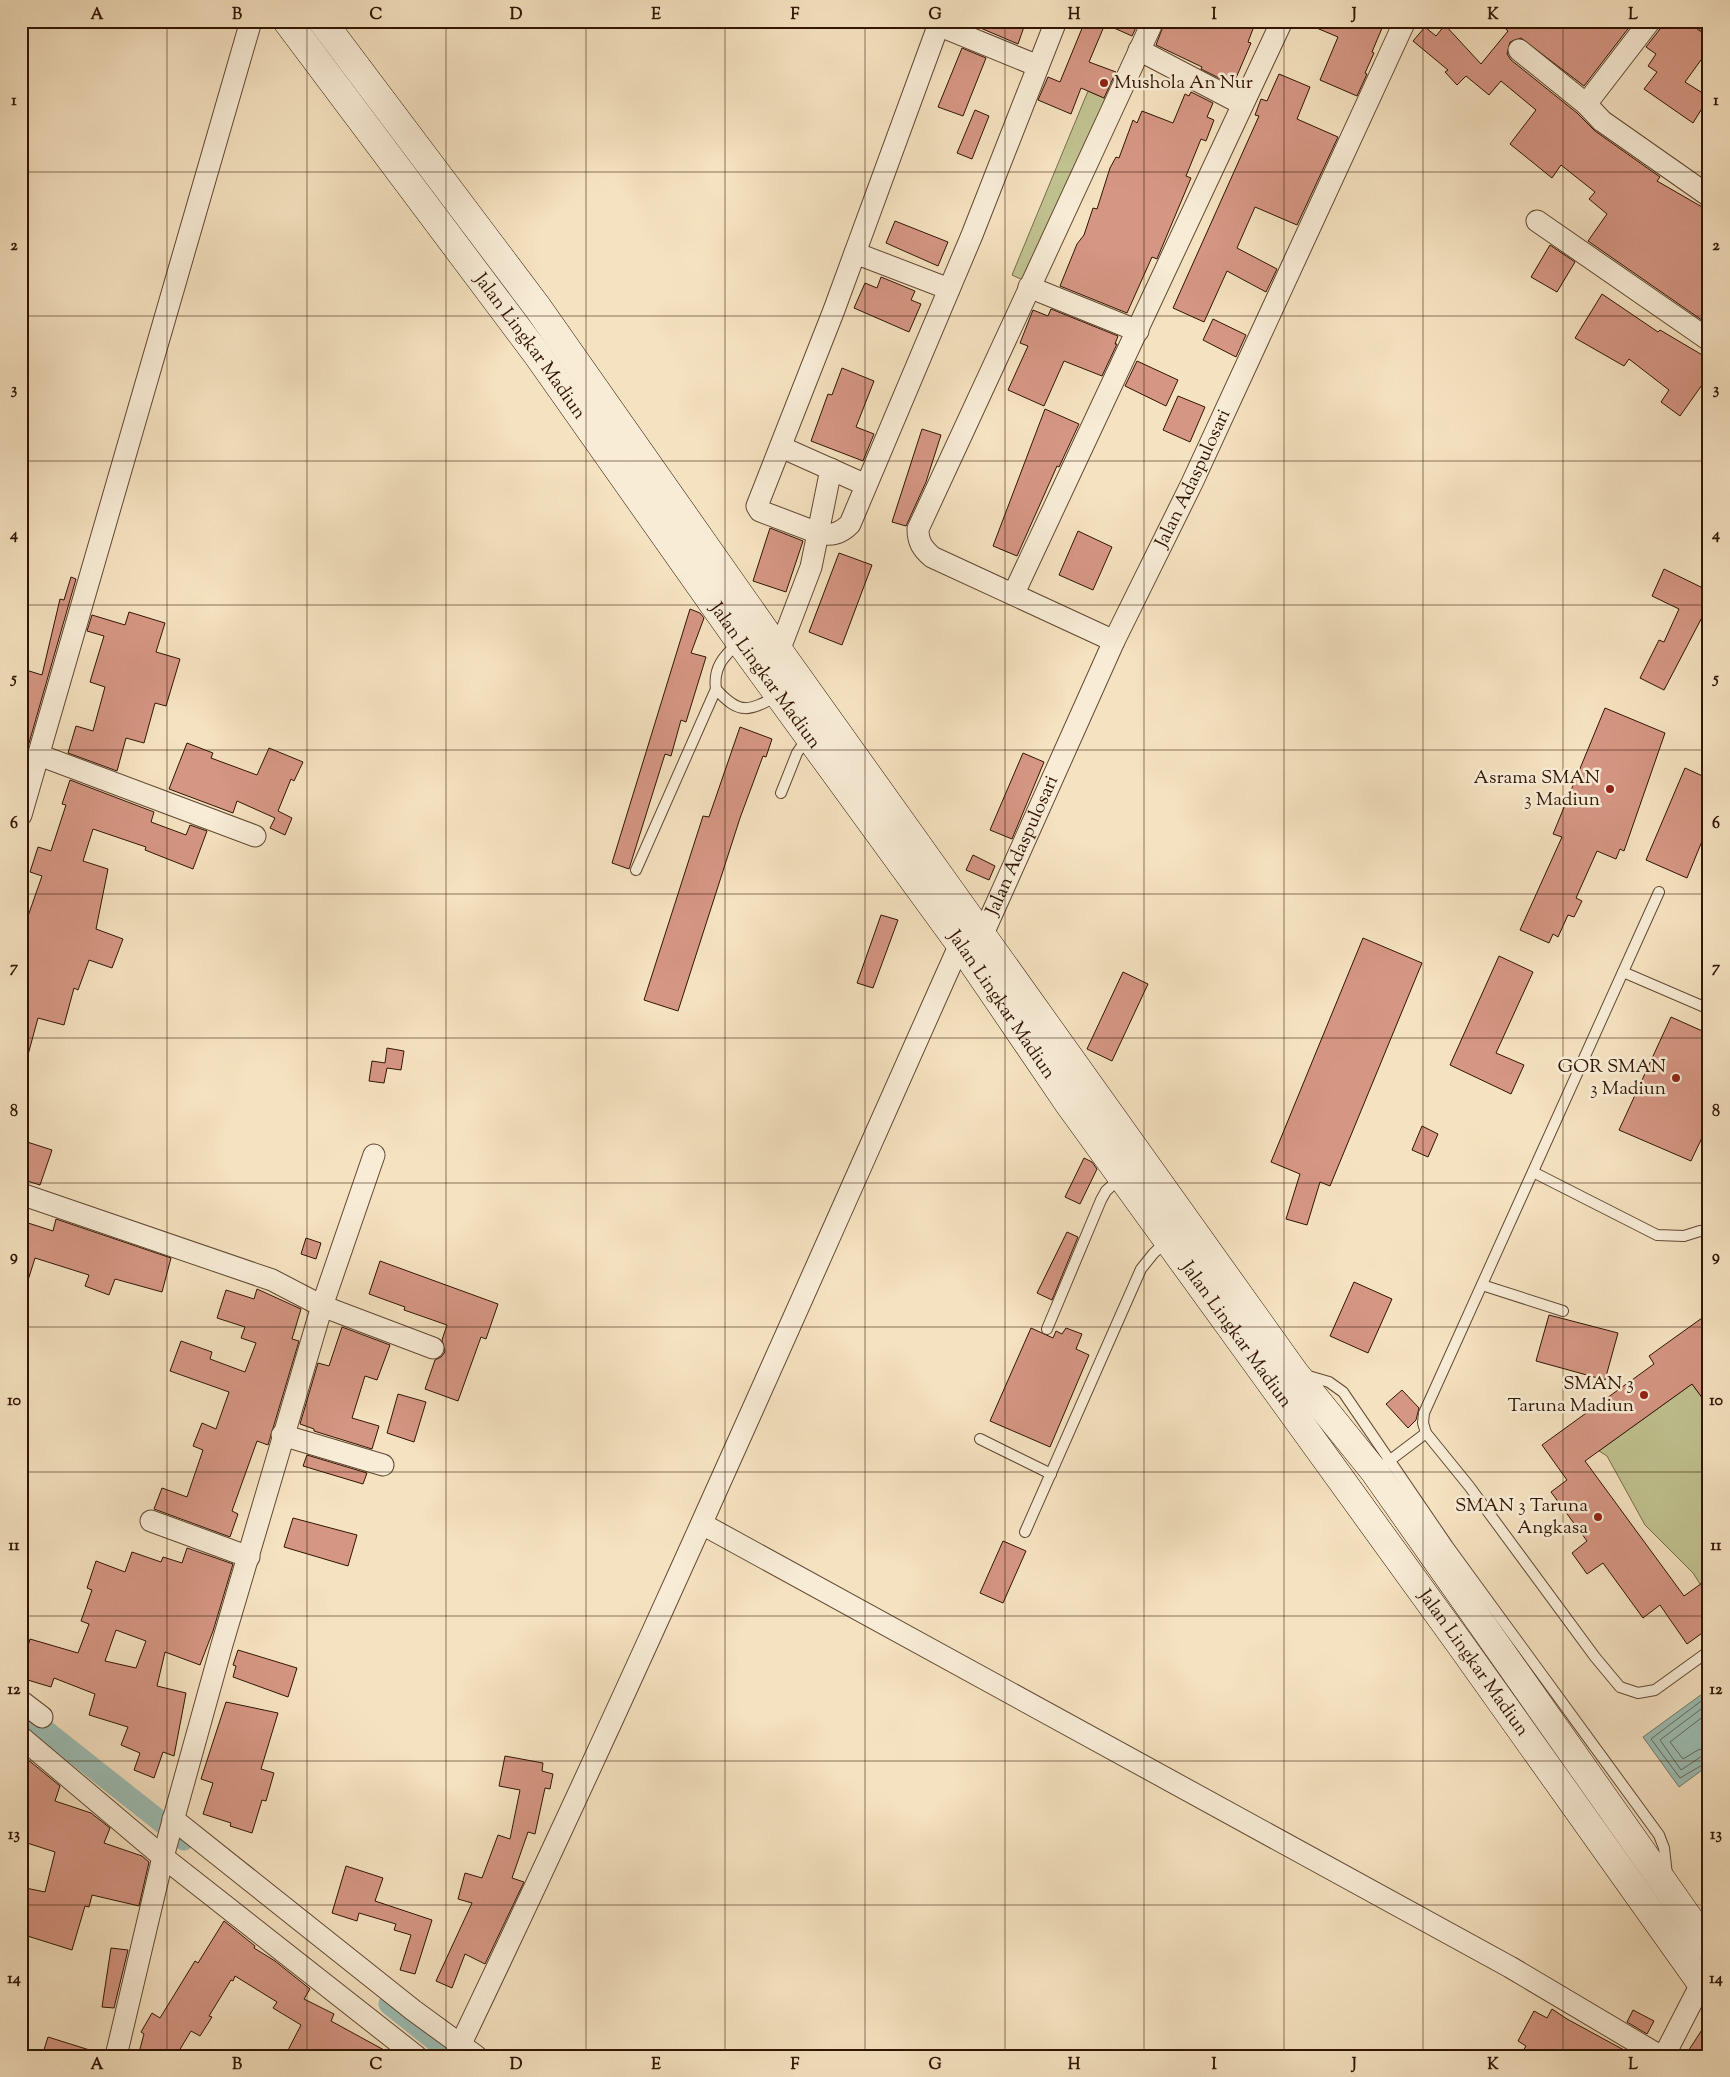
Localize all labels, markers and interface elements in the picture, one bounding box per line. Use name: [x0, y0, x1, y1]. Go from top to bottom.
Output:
text: A: [91, 4, 104, 27]
text: B: [232, 4, 242, 27]
text: C: [370, 4, 383, 27]
text: D: [510, 4, 523, 27]
text: E: [651, 4, 661, 27]
text: F: [791, 4, 800, 27]
text: G: [928, 4, 942, 27]
text: H: [1068, 4, 1081, 27]
text: I: [1211, 4, 1217, 27]
text: J: [1350, 4, 1357, 27]
text: K: [1487, 4, 1499, 27]
text: L: [1628, 4, 1638, 27]
place label: Mushola An Nur: [1114, 70, 1253, 97]
marker: Mushola An Nur: [1098, 77, 1110, 89]
text: 1: [11, 90, 17, 113]
text: 1: [1713, 90, 1719, 113]
text: 2: [10, 235, 18, 258]
text: 2: [1712, 235, 1720, 258]
street label: Jalan Lingkar Madiun: [467, 267, 592, 425]
text: 3: [11, 379, 18, 402]
text: 3: [1713, 379, 1720, 402]
street label: Jalan Adaspulosari: [1148, 405, 1238, 553]
text: 4: [9, 524, 18, 547]
text: 4: [1711, 524, 1720, 547]
street label: Jalan Lingkar Madiun: [702, 596, 827, 755]
text: 5: [9, 668, 17, 691]
text: 5: [1711, 668, 1719, 691]
place label: Asrama SMAN 3 Madiun: [1474, 765, 1600, 814]
street label: Jalan Adaspulosari: [979, 771, 1066, 921]
marker: Asrama SMAN 3 Madiun: [1604, 783, 1616, 795]
text: 6: [10, 813, 18, 836]
text: 6: [1712, 813, 1720, 836]
street label: Jalan Lingkar Madiun: [940, 924, 1062, 1085]
text: 7: [10, 957, 19, 980]
text: 7: [1712, 957, 1721, 980]
place label: GOR SMAN 3 Madiun: [1557, 1054, 1666, 1103]
marker: GOR SMAN 3 Madiun: [1670, 1072, 1682, 1084]
text: 8: [10, 1101, 18, 1124]
text: 8: [1712, 1101, 1720, 1124]
text: 9: [10, 1246, 18, 1269]
text: 9: [1712, 1246, 1720, 1269]
street label: Jalan Lingkar Madiun: [1173, 1255, 1298, 1414]
place label: SMAN 3 Taruna Madiun: [1508, 1371, 1634, 1420]
marker: SMAN 3 Taruna Madiun: [1638, 1389, 1650, 1401]
text: 10: [7, 1390, 21, 1413]
text: 10: [1709, 1390, 1723, 1413]
place label: SMAN 3 Taruna Angkasa: [1455, 1493, 1588, 1542]
marker: SMAN 3 Taruna Angkasa: [1592, 1511, 1604, 1523]
text: 11: [9, 1535, 20, 1558]
text: 11: [1711, 1535, 1722, 1558]
street label: Jalan Lingkar Madiun: [1411, 1583, 1535, 1742]
text: 12: [8, 1679, 21, 1702]
text: 12: [1710, 1679, 1723, 1702]
text: 13: [8, 1824, 20, 1847]
text: 13: [1710, 1824, 1722, 1847]
text: 14: [7, 1968, 21, 1991]
text: 14: [1709, 1968, 1723, 1991]
text: A: [91, 2054, 104, 2077]
text: B: [232, 2054, 242, 2077]
text: C: [370, 2054, 383, 2077]
text: D: [510, 2054, 523, 2077]
text: E: [651, 2054, 661, 2077]
text: F: [791, 2054, 800, 2077]
text: G: [928, 2054, 942, 2077]
text: H: [1068, 2054, 1081, 2077]
text: I: [1211, 2054, 1217, 2077]
text: J: [1350, 2054, 1357, 2077]
text: K: [1487, 2054, 1499, 2077]
text: L: [1628, 2054, 1638, 2077]

